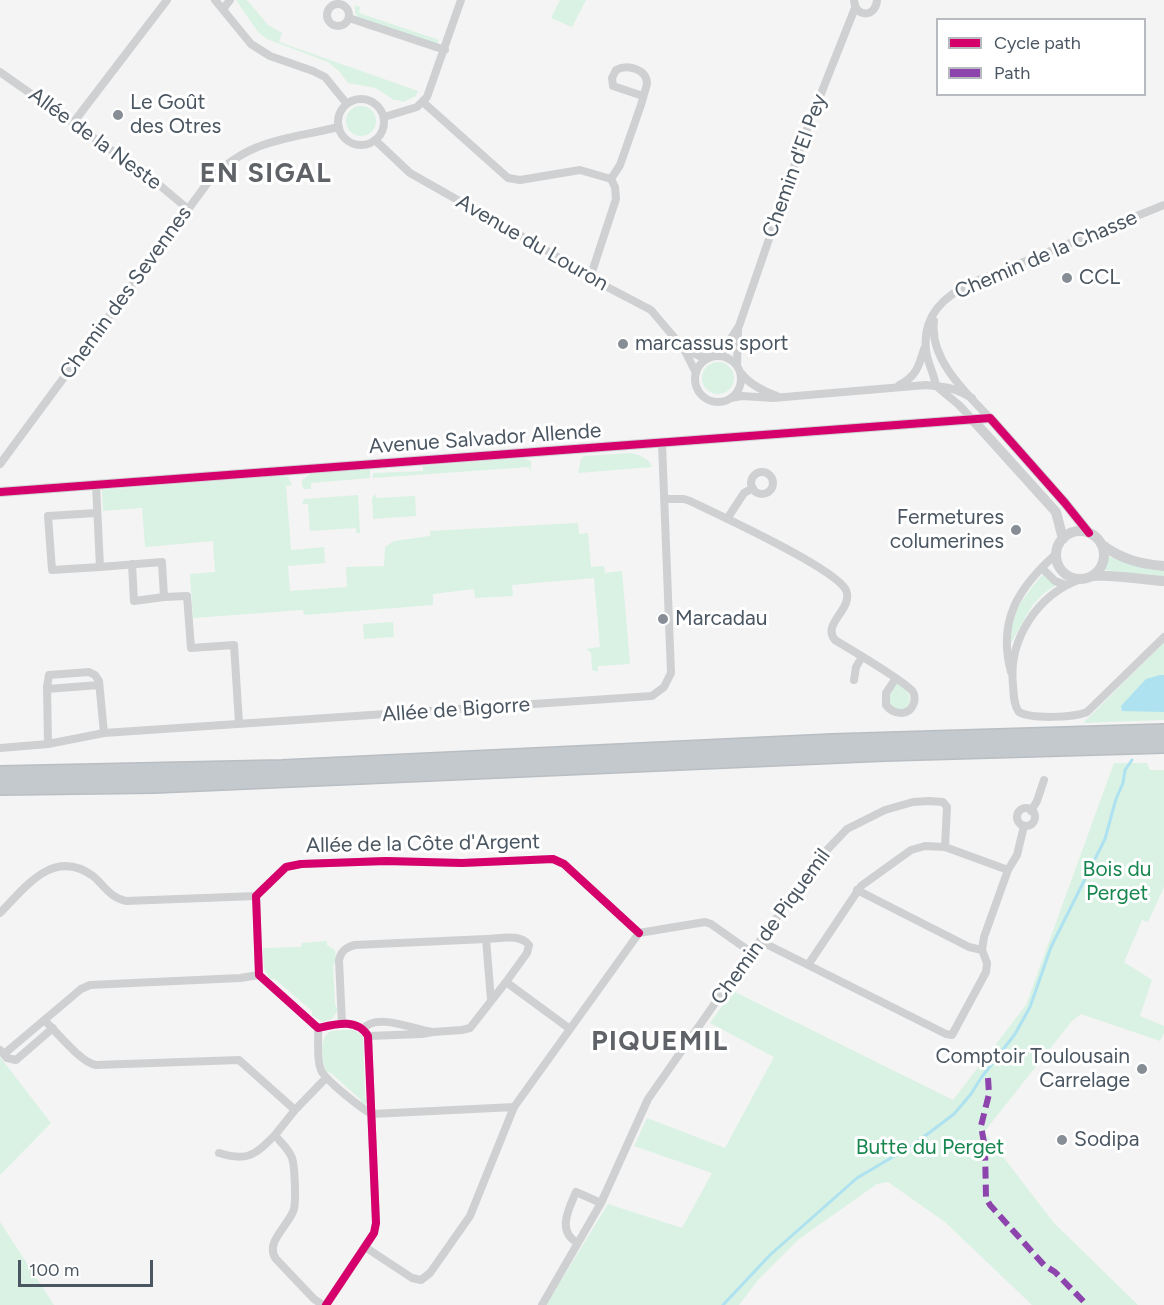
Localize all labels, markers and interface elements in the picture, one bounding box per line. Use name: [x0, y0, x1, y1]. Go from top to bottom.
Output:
legend: [936, 18, 1146, 96]
text: Cycle path: [994, 32, 1081, 54]
text: Path: [994, 62, 1030, 84]
street label: Allée de la Neste: [24, 82, 166, 196]
place label: Le Goût des Otres: [130, 90, 221, 140]
street label: Chemin d'El Pey: [757, 91, 833, 241]
marker: Le Goût des Otres: [111, 108, 125, 122]
district label: EN SIGAL: [200, 158, 332, 190]
street label: Avenue du Louron: [452, 189, 612, 297]
street label: Chemin des Sevennes: [55, 202, 197, 384]
street label: Chemin de la Chasse: [951, 205, 1141, 305]
place label: CCL: [1079, 265, 1120, 291]
marker: CCL: [1060, 271, 1074, 285]
place label: marcassus sport: [635, 331, 788, 357]
marker: marcassus sport: [616, 337, 630, 351]
street label: Avenue Salvador Allende: [368, 418, 602, 460]
place label: Fermetures columerines: [890, 505, 1004, 555]
marker: Fermetures columerines: [1009, 523, 1023, 537]
place label: Marcadau: [675, 606, 767, 632]
marker: Marcadau: [656, 612, 670, 626]
street label: Allée de Bigorre: [381, 692, 531, 728]
street label: Allée de la Côte d'Argent: [306, 829, 540, 859]
street label: Chemin de Piquemil: [706, 844, 836, 1010]
park label: Bois du Perget: [1083, 857, 1151, 907]
district label: PIQUEMIL: [591, 1026, 729, 1058]
place label: Comptoir Toulousain Carrelage: [935, 1044, 1130, 1094]
marker: Comptoir Toulousain Carrelage: [1135, 1062, 1149, 1076]
place label: Sodipa: [1074, 1127, 1139, 1153]
marker: Sodipa: [1055, 1133, 1069, 1147]
park label: Butte du Perget: [856, 1135, 1004, 1161]
scale bar: [21, 1248, 156, 1286]
text: 100 m: [29, 1259, 79, 1281]

